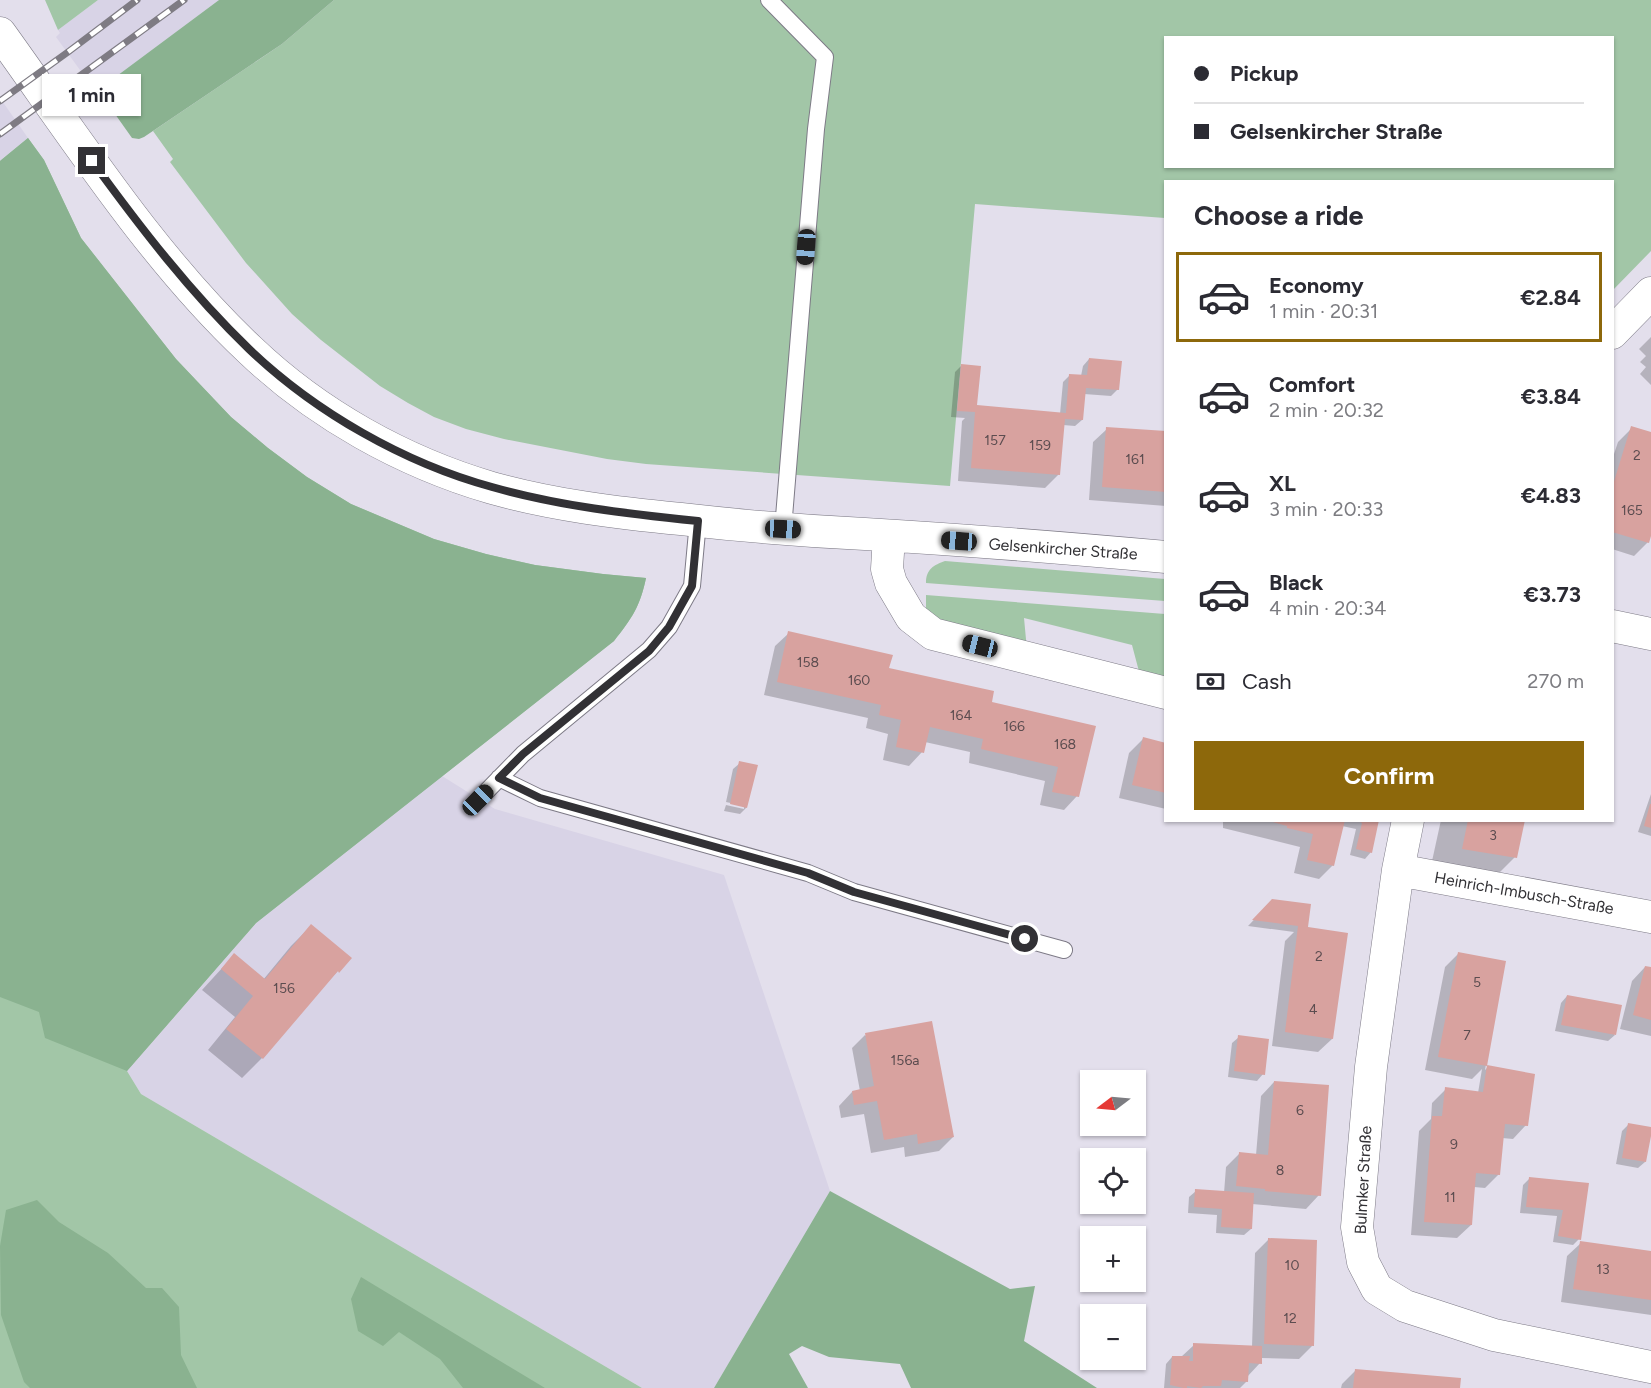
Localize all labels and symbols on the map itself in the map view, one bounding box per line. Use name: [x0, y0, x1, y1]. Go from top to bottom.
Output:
callout: 1 min: [42, 74, 142, 116]
route end: [78, 147, 105, 174]
car: [796, 228, 816, 266]
house number: 157: [984, 432, 1006, 449]
house number: 159: [1029, 437, 1051, 454]
house number: 2: [1633, 447, 1641, 464]
house number: 161: [1125, 451, 1145, 468]
house number: 165: [1621, 502, 1643, 519]
car: [765, 519, 801, 539]
car: [940, 531, 978, 551]
street label: Gelsenkircher Straße: [988, 534, 1138, 564]
car: [960, 633, 1000, 659]
house number: 158: [797, 654, 819, 671]
house number: 160: [848, 672, 870, 689]
house number: 164: [950, 707, 973, 724]
house number: 166: [1003, 718, 1025, 735]
house number: 168: [1054, 736, 1076, 753]
car: [459, 781, 497, 819]
house number: 3: [1489, 827, 1497, 844]
street label: Heinrich-Imbusch-Straße: [1433, 868, 1615, 918]
route start: [1011, 925, 1038, 952]
house number: 2: [1315, 948, 1323, 965]
house number: 5: [1473, 974, 1481, 991]
house number: 156: [273, 980, 295, 997]
house number: 4: [1309, 1001, 1318, 1018]
house number: 7: [1463, 1027, 1471, 1044]
house number: 156a: [891, 1052, 919, 1069]
north arrow: [1080, 1070, 1146, 1136]
house number: 6: [1296, 1102, 1304, 1119]
street label: Bulmker Straße: [1351, 1125, 1375, 1235]
house number: 9: [1450, 1136, 1458, 1153]
house number: 8: [1276, 1162, 1284, 1179]
house number: 11: [1444, 1189, 1456, 1206]
house number: 10: [1285, 1257, 1299, 1274]
house number: 13: [1596, 1261, 1610, 1278]
house number: 12: [1283, 1310, 1297, 1327]

